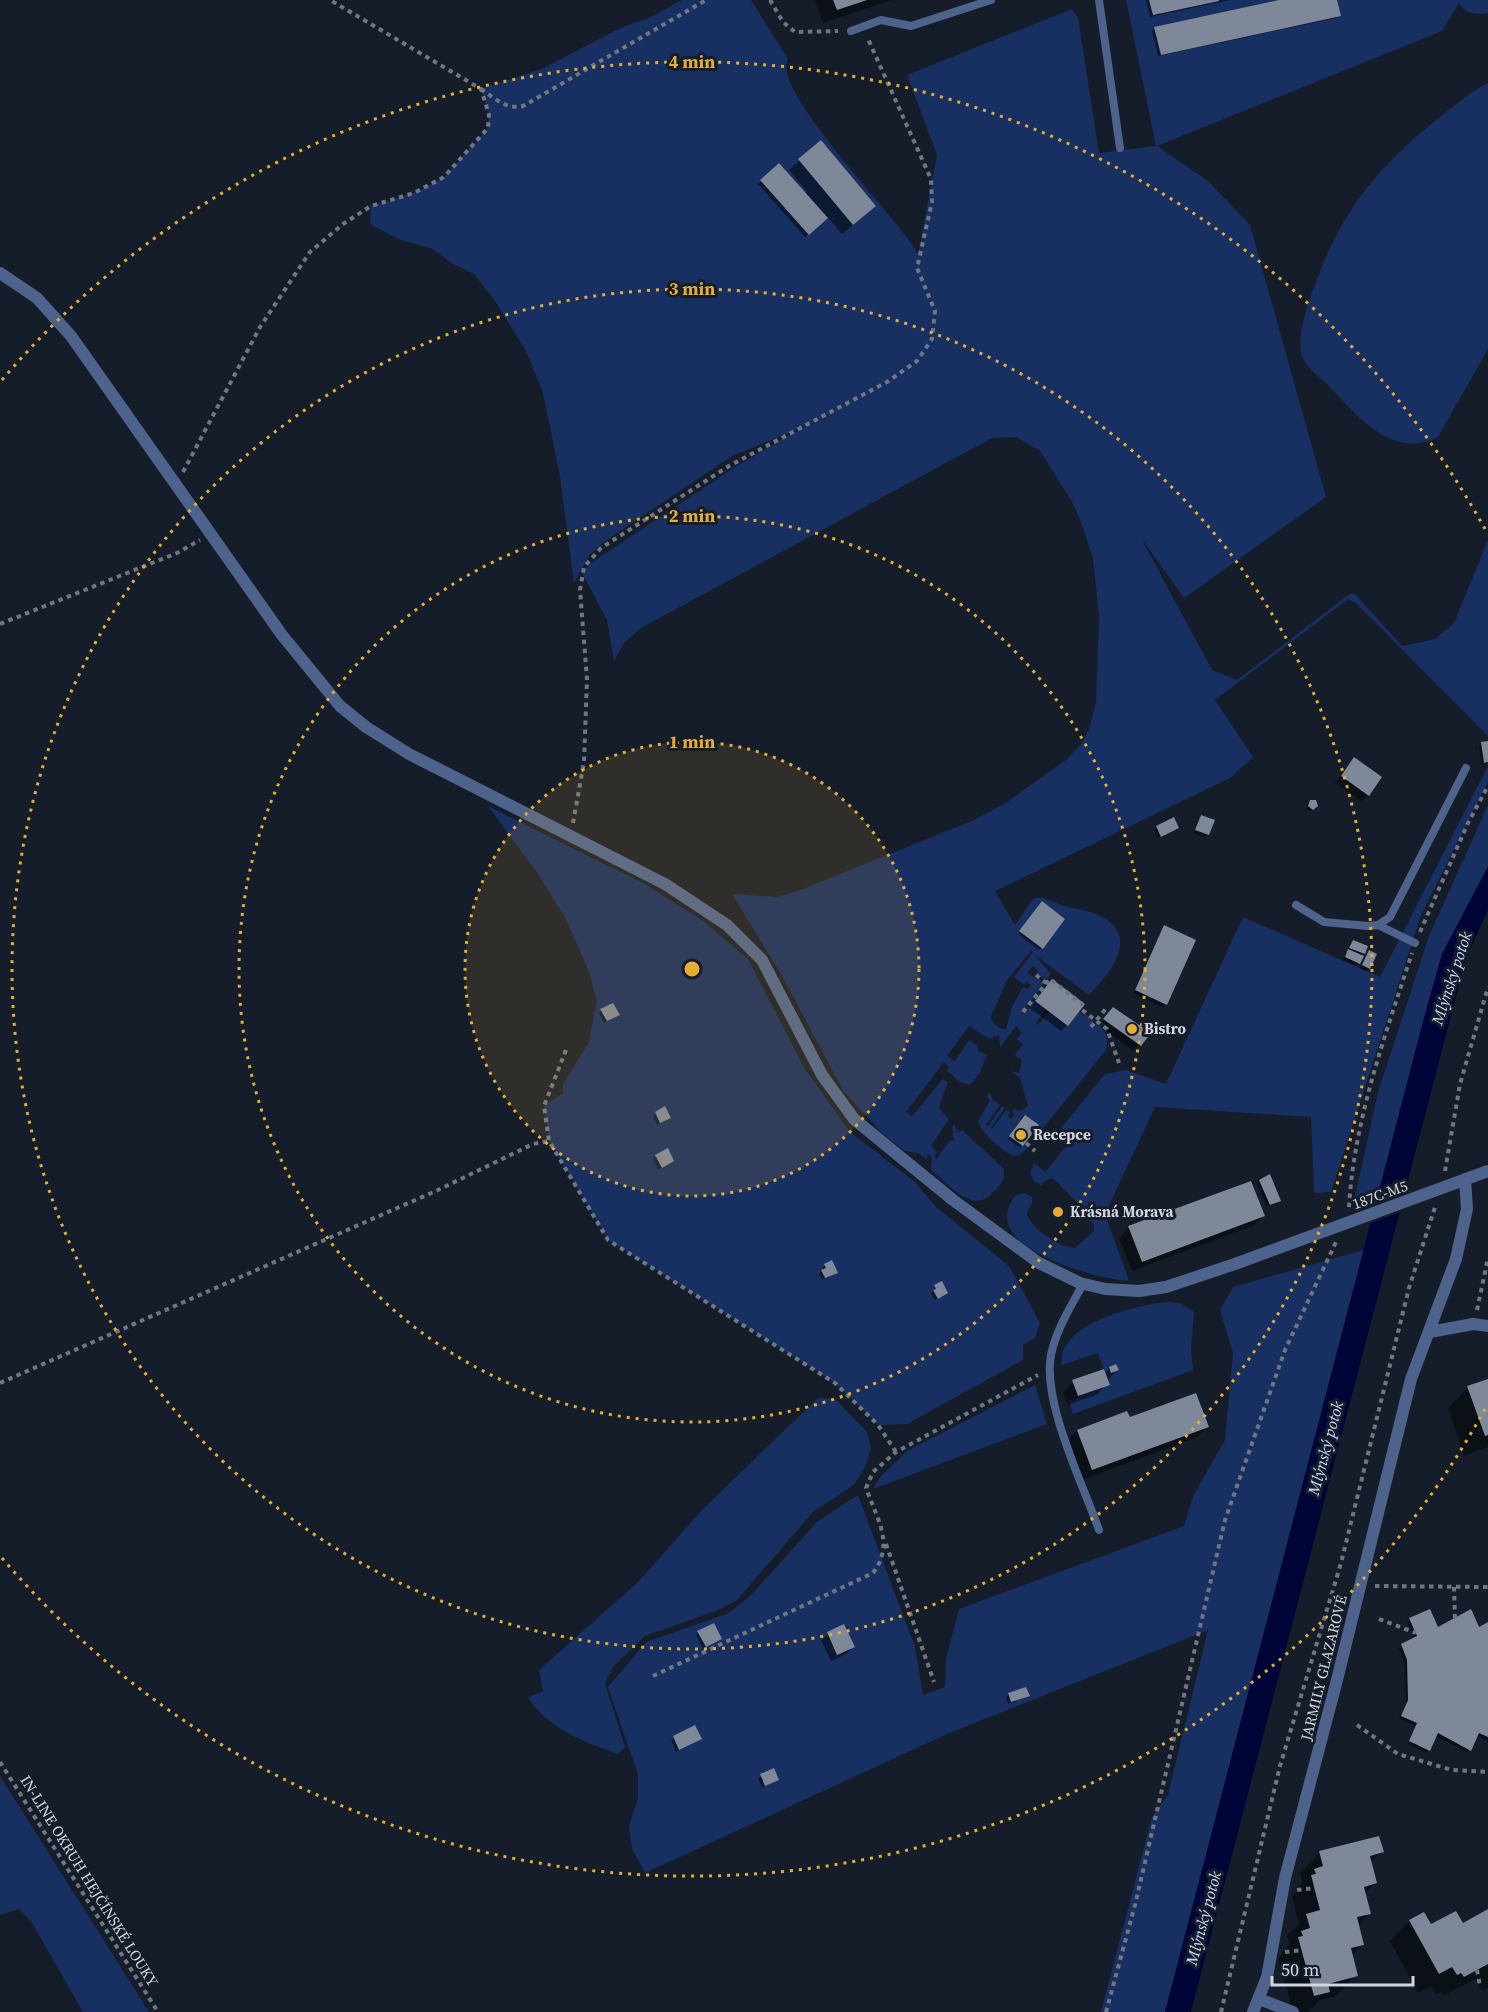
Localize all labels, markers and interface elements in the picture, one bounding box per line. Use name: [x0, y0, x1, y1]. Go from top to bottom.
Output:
text: 4 min: [669, 49, 715, 74]
text: 3 min: [669, 276, 715, 301]
text: 2 min: [669, 503, 715, 528]
text: 1 min: [669, 729, 715, 754]
water label: Mlýnský potok: [1425, 928, 1477, 1028]
centre of rings: [682, 959, 702, 979]
place label: Bistro: [1144, 1018, 1186, 1039]
marker: Bistro: [1125, 1022, 1139, 1036]
place label: Recepce: [1033, 1124, 1091, 1145]
marker: Recepce: [1014, 1128, 1028, 1142]
street label: 187C-M5: [1349, 1175, 1410, 1214]
place label: Krásná Morava: [1070, 1201, 1174, 1222]
marker: Krásná Morava: [1051, 1205, 1065, 1219]
water label: Mlýnský potok: [1302, 1398, 1348, 1498]
street label: JARMILY GLAZAROVÉ: [1295, 1593, 1352, 1744]
street label: IN-LINE OKRUH HEJČÍNSKÉ LOUKY: [15, 1771, 164, 1991]
water label: Mlýnský potok: [1180, 1868, 1226, 1968]
scale bar: [1272, 1949, 1413, 1987]
text: 50 m: [1281, 1957, 1319, 1982]

